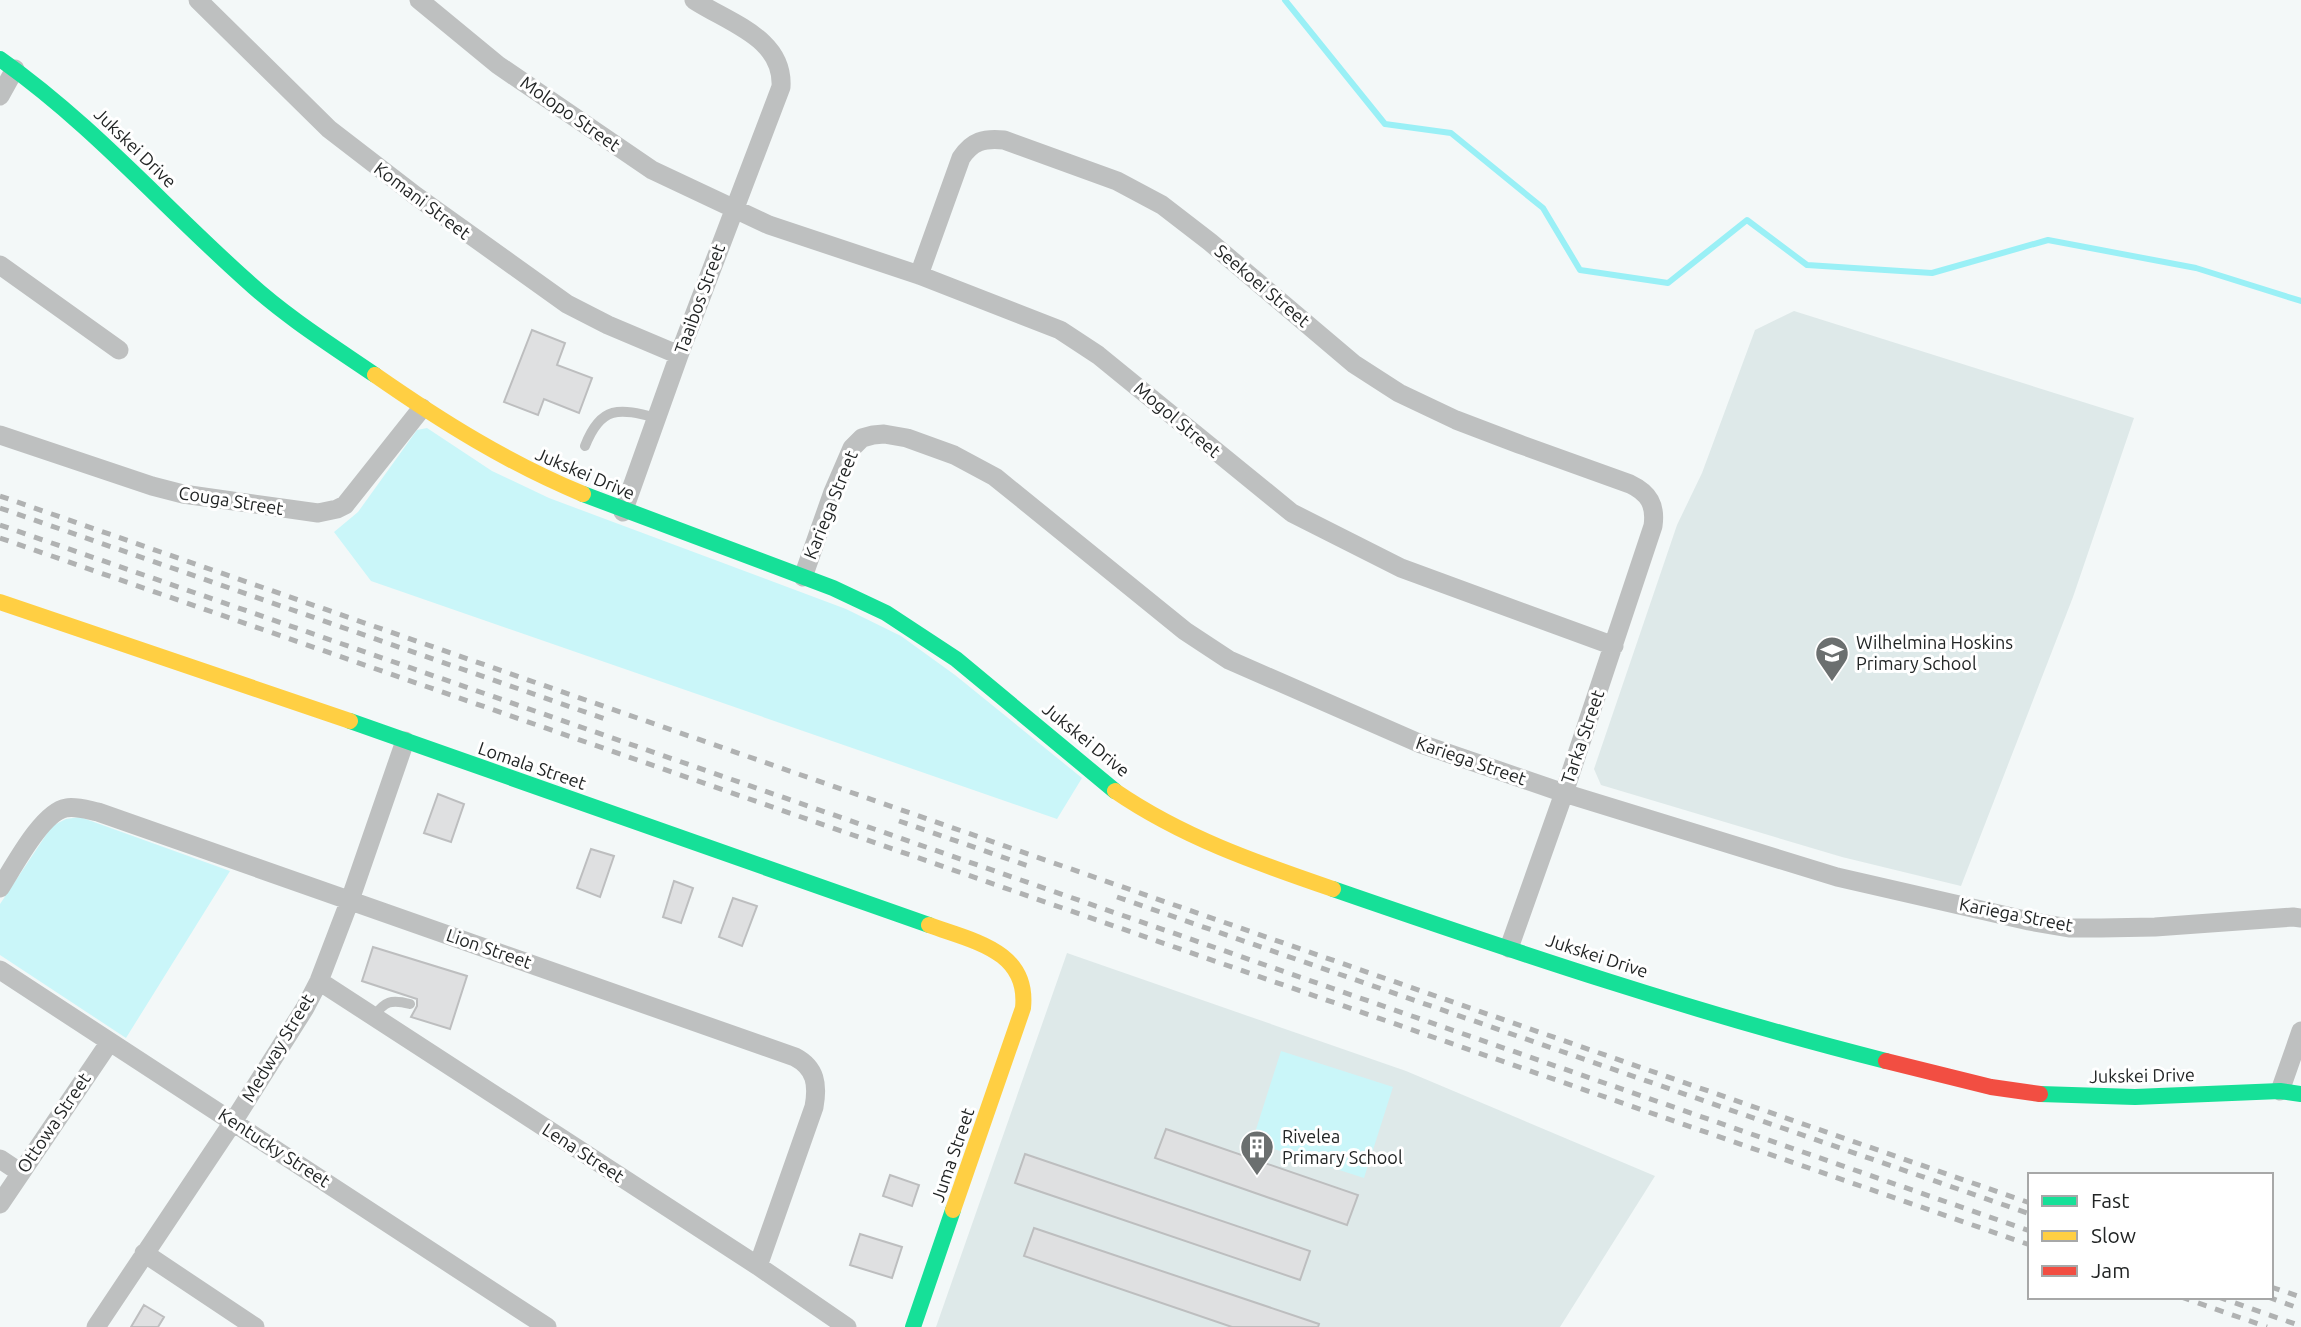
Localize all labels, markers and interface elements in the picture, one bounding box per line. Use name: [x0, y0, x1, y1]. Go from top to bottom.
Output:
street label: Molopo Street: [517, 71, 624, 155]
street label: Jukskei Drive: [91, 103, 181, 191]
street label: Komani Street: [371, 158, 475, 243]
street label: Seekoei Street: [1211, 240, 1314, 331]
street label: Taaibos Street: [670, 241, 728, 356]
street label: Mogol Street: [1131, 377, 1225, 461]
street label: Jukskei Drive: [533, 443, 638, 503]
street label: Kariega Street: [799, 447, 861, 562]
street label: Couga Street: [177, 482, 285, 518]
place label: Wilhelmina Hoskins Primary School: [1856, 632, 2013, 673]
school or university icon: Wilhelmina Hoskins Primary School: [1813, 634, 1851, 683]
street label: Tarka Street: [1557, 687, 1607, 786]
street label: Jukskei Drive: [1039, 698, 1134, 780]
street label: Kariega Street: [1414, 732, 1529, 788]
street label: Lomala Street: [476, 737, 589, 793]
street label: Kariega Street: [1958, 893, 2075, 935]
street label: Lion Street: [444, 924, 535, 972]
street label: Jukskei Drive: [1544, 929, 1651, 981]
street label: Medway Street: [237, 990, 317, 1105]
street label: Jukskei Drive: [2089, 1064, 2195, 1086]
street label: Ottowa Street: [12, 1069, 94, 1176]
street label: Kentucky Street: [215, 1104, 334, 1191]
street label: Juma Street: [927, 1105, 978, 1204]
street label: Lena Street: [539, 1118, 628, 1186]
place label: Rivelea Primary School: [1282, 1126, 1403, 1167]
building icon: Rivelea Primary School: [1238, 1128, 1276, 1177]
legend: [2028, 1173, 2273, 1299]
text: Fast: [2091, 1188, 2129, 1212]
text: Slow: [2091, 1223, 2136, 1247]
text: Jam: [2091, 1258, 2130, 1282]

